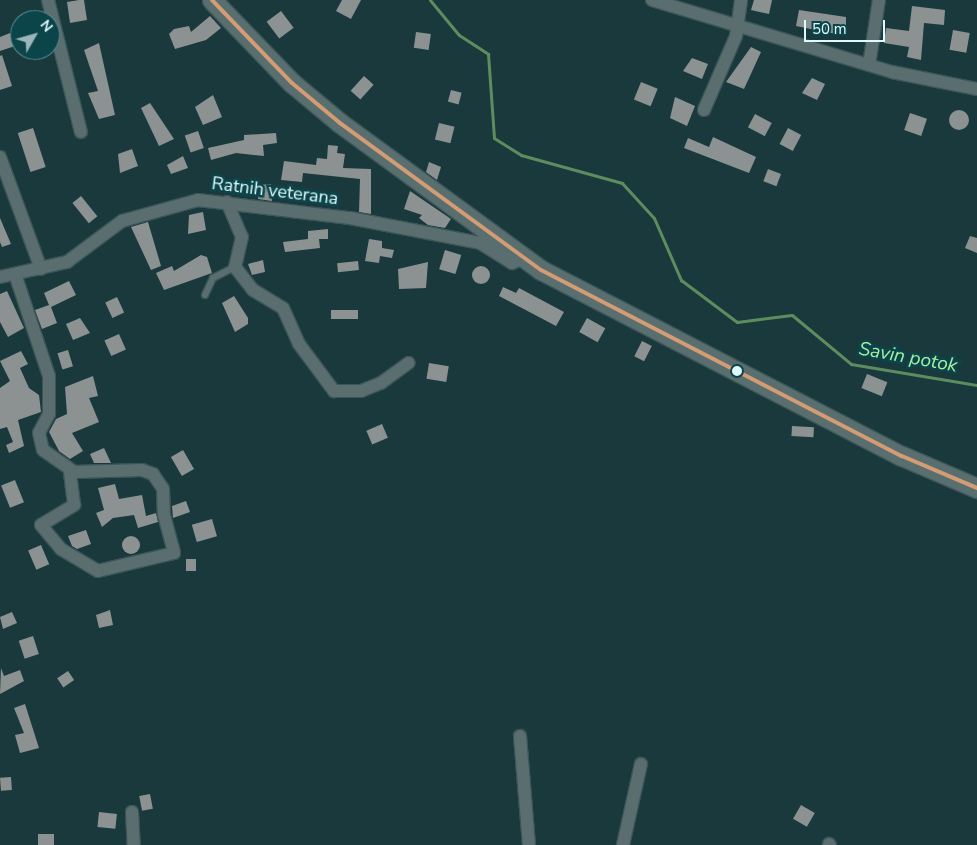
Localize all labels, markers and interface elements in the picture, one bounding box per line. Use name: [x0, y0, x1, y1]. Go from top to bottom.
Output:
north arrow: [10, 10, 60, 60]
scale bar: [807, 10, 888, 42]
text: N: [36, 16, 57, 36]
text: 50 m: [812, 19, 847, 39]
street label: Ratnih veterana: [211, 173, 339, 209]
water label: Savin potok: [857, 338, 959, 378]
unlabelled marker: [732, 366, 742, 376]

